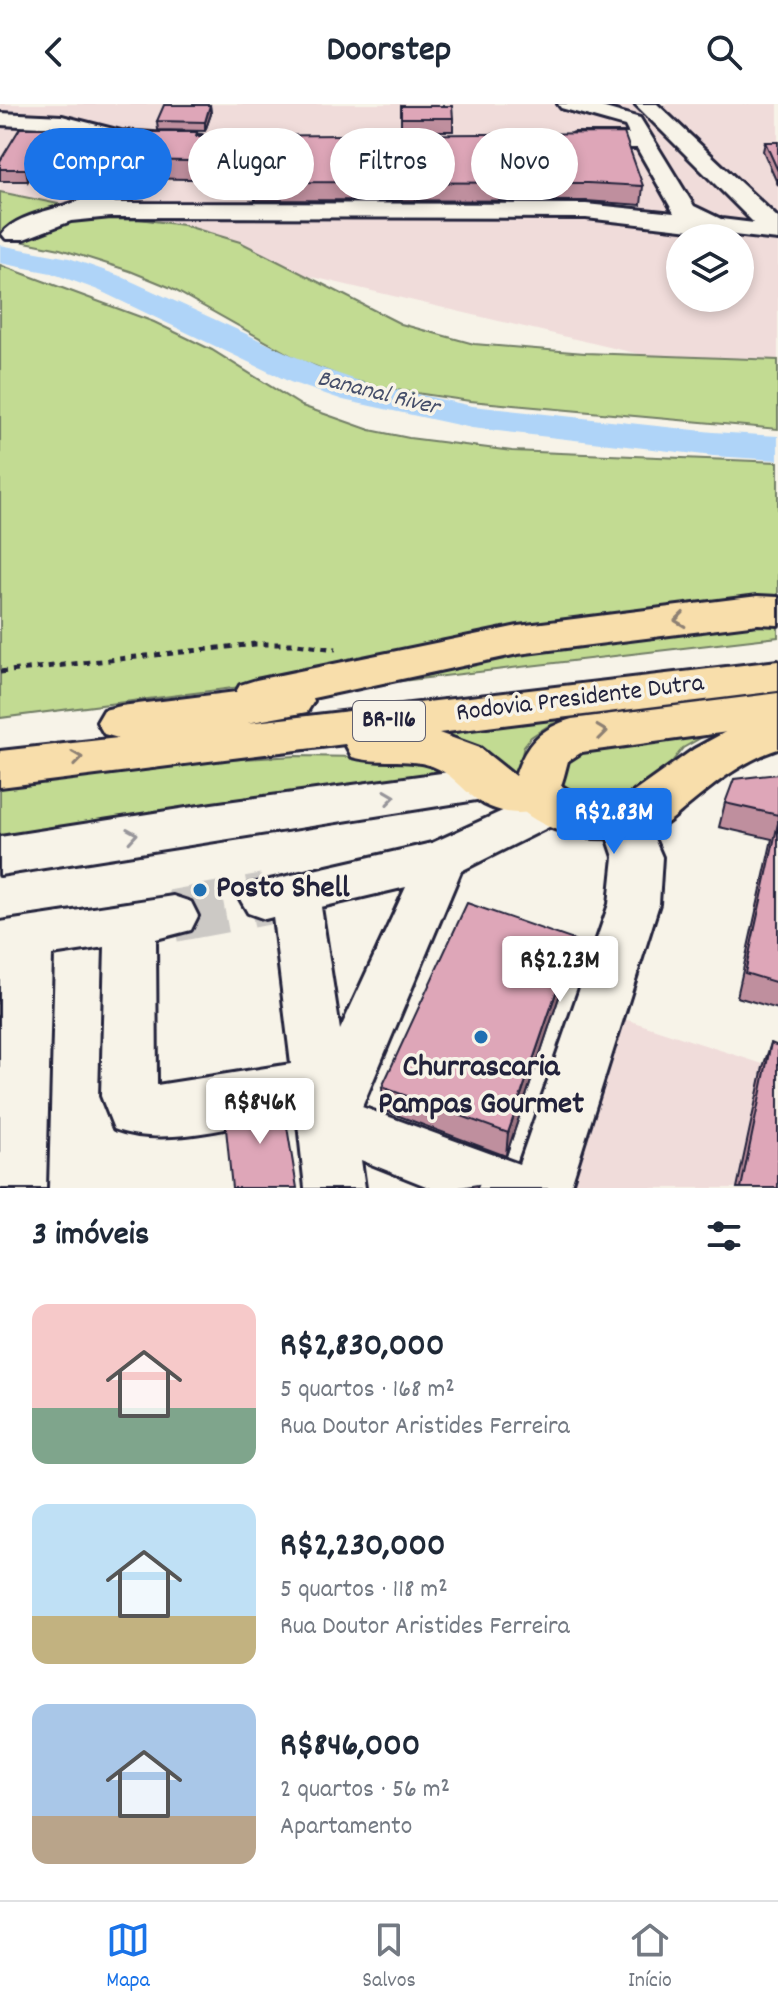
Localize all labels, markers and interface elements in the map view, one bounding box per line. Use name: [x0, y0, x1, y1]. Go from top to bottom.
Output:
text: Doorstep: [327, 26, 451, 78]
icon: back: [32, 30, 76, 74]
icon: search: [702, 30, 746, 74]
chip: Comprar: [24, 128, 172, 200]
chip: Alugar: [188, 128, 314, 200]
chip: Filtros: [330, 128, 455, 200]
chip: Novo: [471, 128, 578, 200]
map controls: [666, 224, 754, 312]
button: layers: [666, 224, 754, 312]
water label: Bananal River: [314, 362, 445, 426]
one-way arrow: [673, 611, 686, 628]
street label: Rodovia Presidente Dutra: [454, 665, 707, 733]
road number: BR-116: [353, 701, 425, 741]
one-way arrow: [595, 724, 609, 741]
one-way arrow: [70, 750, 84, 767]
pin: R$2.83M: [540, 788, 688, 856]
one-way arrow: [383, 789, 396, 806]
text: R$2.83M: [575, 795, 653, 832]
one-way arrow: [126, 827, 139, 844]
place label: Posto Shell: [216, 867, 350, 913]
marker: Posto Shell: [191, 881, 209, 899]
pin: R$2.23M: [486, 936, 634, 1004]
text: R$2.23M: [520, 943, 600, 980]
marker: Churrascaria Pampas Gourmet: [472, 1028, 490, 1046]
place label: Churrascaria Pampas Gourmet: [378, 1046, 584, 1129]
pin: R$846K: [195, 1078, 325, 1146]
text: R$846K: [224, 1085, 296, 1122]
text: 3 imóveis: [32, 1212, 149, 1261]
icon: filters: [702, 1214, 746, 1258]
text: R$2,830,000: [280, 1323, 444, 1372]
icon: home: [96, 1336, 192, 1432]
text: 5 quartos · 168 m²: [280, 1372, 455, 1409]
text: Rua Doutor Aristides Ferreira: [280, 1409, 570, 1446]
text: R$2,230,000: [280, 1523, 446, 1572]
icon: home: [96, 1536, 192, 1632]
text: 5 quartos · 118 m²: [280, 1572, 448, 1609]
text: Rua Doutor Aristides Ferreira: [280, 1609, 570, 1646]
text: R$846,000: [280, 1723, 420, 1772]
icon: home: [96, 1736, 192, 1832]
text: 2 quartos · 56 m²: [280, 1772, 450, 1809]
text: Apartamento: [280, 1809, 412, 1846]
tab: Mapa: [106, 1918, 150, 1997]
tab: Salvos: [362, 1918, 416, 1997]
tab: Início: [628, 1918, 672, 1997]

